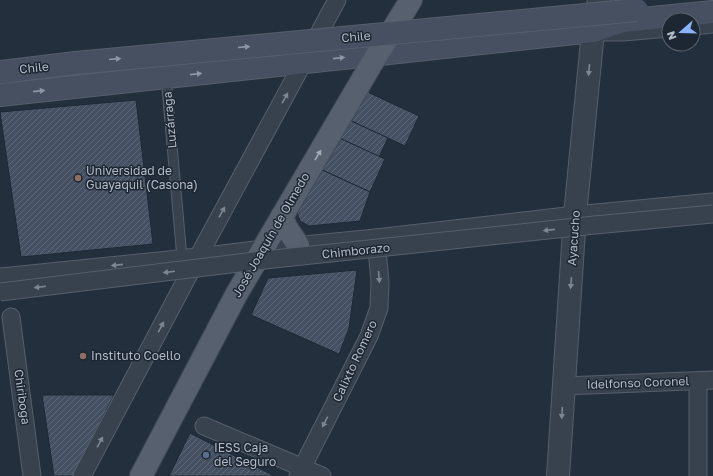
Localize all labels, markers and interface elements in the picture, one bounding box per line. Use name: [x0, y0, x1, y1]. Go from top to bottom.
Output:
north arrow: [661, 12, 701, 52]
street label: Chile: [341, 28, 371, 45]
text: N: [664, 29, 679, 42]
one-way arrow: [238, 44, 250, 51]
one-way arrow: [333, 55, 345, 62]
one-way arrow: [109, 56, 121, 63]
street label: Chile: [19, 59, 49, 77]
one-way arrow: [586, 64, 592, 76]
one-way arrow: [190, 71, 202, 77]
one-way arrow: [33, 88, 45, 94]
street label: Luzárraga: [160, 91, 179, 149]
one-way arrow: [281, 92, 288, 104]
one-way arrow: [314, 150, 322, 160]
place label: Universidad de Guayaquil (Casona): [86, 163, 198, 192]
street label: José Joaquín de Olmedo: [229, 170, 312, 300]
marker: Universidad de Guayaquil (Casona): [73, 173, 83, 183]
one-way arrow: [219, 206, 226, 218]
street label: Ayacucho: [564, 210, 583, 266]
one-way arrow: [543, 227, 555, 233]
street label: Chimborazo: [321, 239, 391, 262]
one-way arrow: [111, 262, 123, 268]
one-way arrow: [163, 269, 175, 275]
one-way arrow: [376, 271, 383, 283]
one-way arrow: [567, 277, 574, 289]
one-way arrow: [34, 284, 46, 291]
street label: Calixto Romero: [329, 318, 380, 404]
one-way arrow: [157, 321, 164, 332]
place label: Instituto Coello: [91, 348, 181, 363]
marker: Instituto Coello: [78, 351, 88, 361]
street label: Chiriboga: [11, 368, 34, 425]
street label: Idelfonso Coronel: [587, 373, 690, 392]
one-way arrow: [558, 407, 565, 419]
one-way arrow: [322, 417, 328, 428]
one-way arrow: [97, 436, 103, 447]
place label: IESS Caja del Seguro: [214, 440, 276, 469]
marker: IESS Caja del Seguro: [201, 450, 211, 460]

